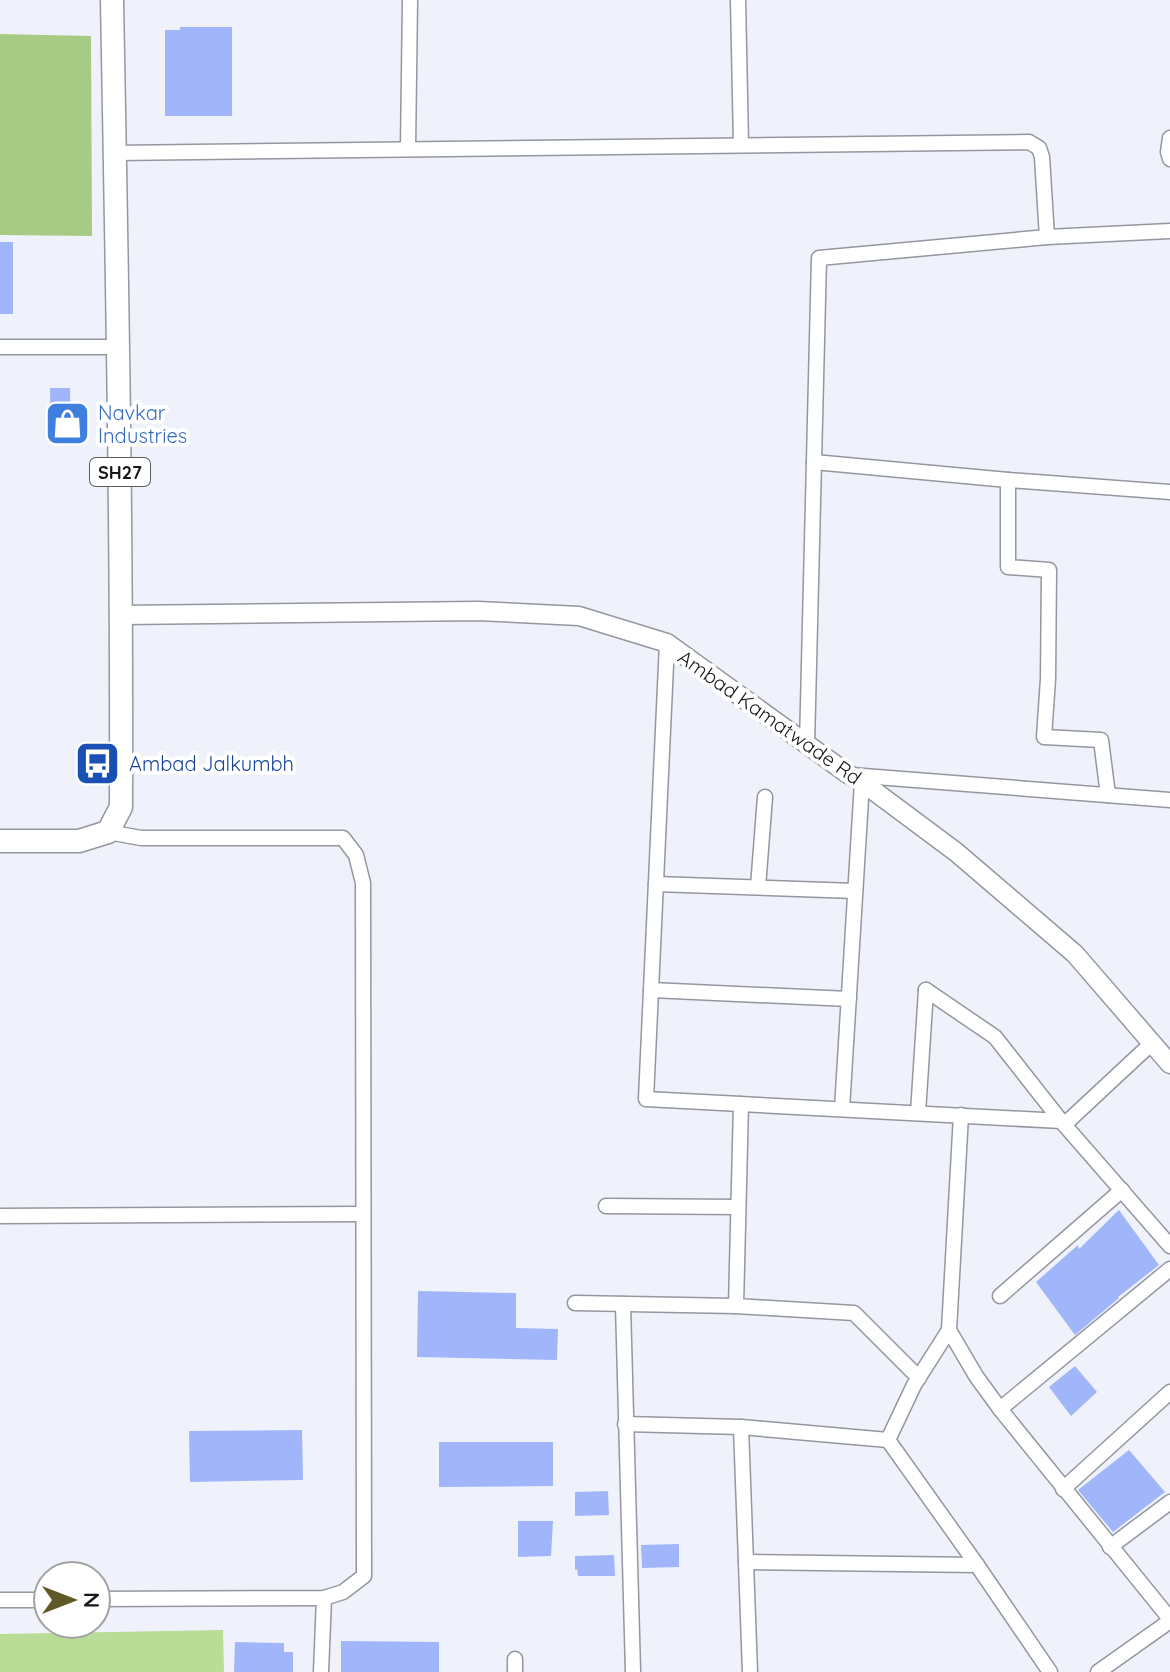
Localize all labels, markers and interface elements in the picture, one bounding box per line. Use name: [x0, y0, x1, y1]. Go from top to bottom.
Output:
shop icon: Navkar Industries: [43, 399, 91, 447]
place label: Navkar Industries: [98, 400, 187, 448]
road number: SH27: [90, 458, 150, 486]
street label: Ambad Kamatwade Rd: [673, 644, 867, 790]
bus stop icon: Ambad Jalkumbh: [74, 739, 122, 787]
place label: Ambad Jalkumbh: [129, 751, 294, 776]
north arrow: [32, 1560, 112, 1640]
text: N: [78, 1592, 106, 1608]

